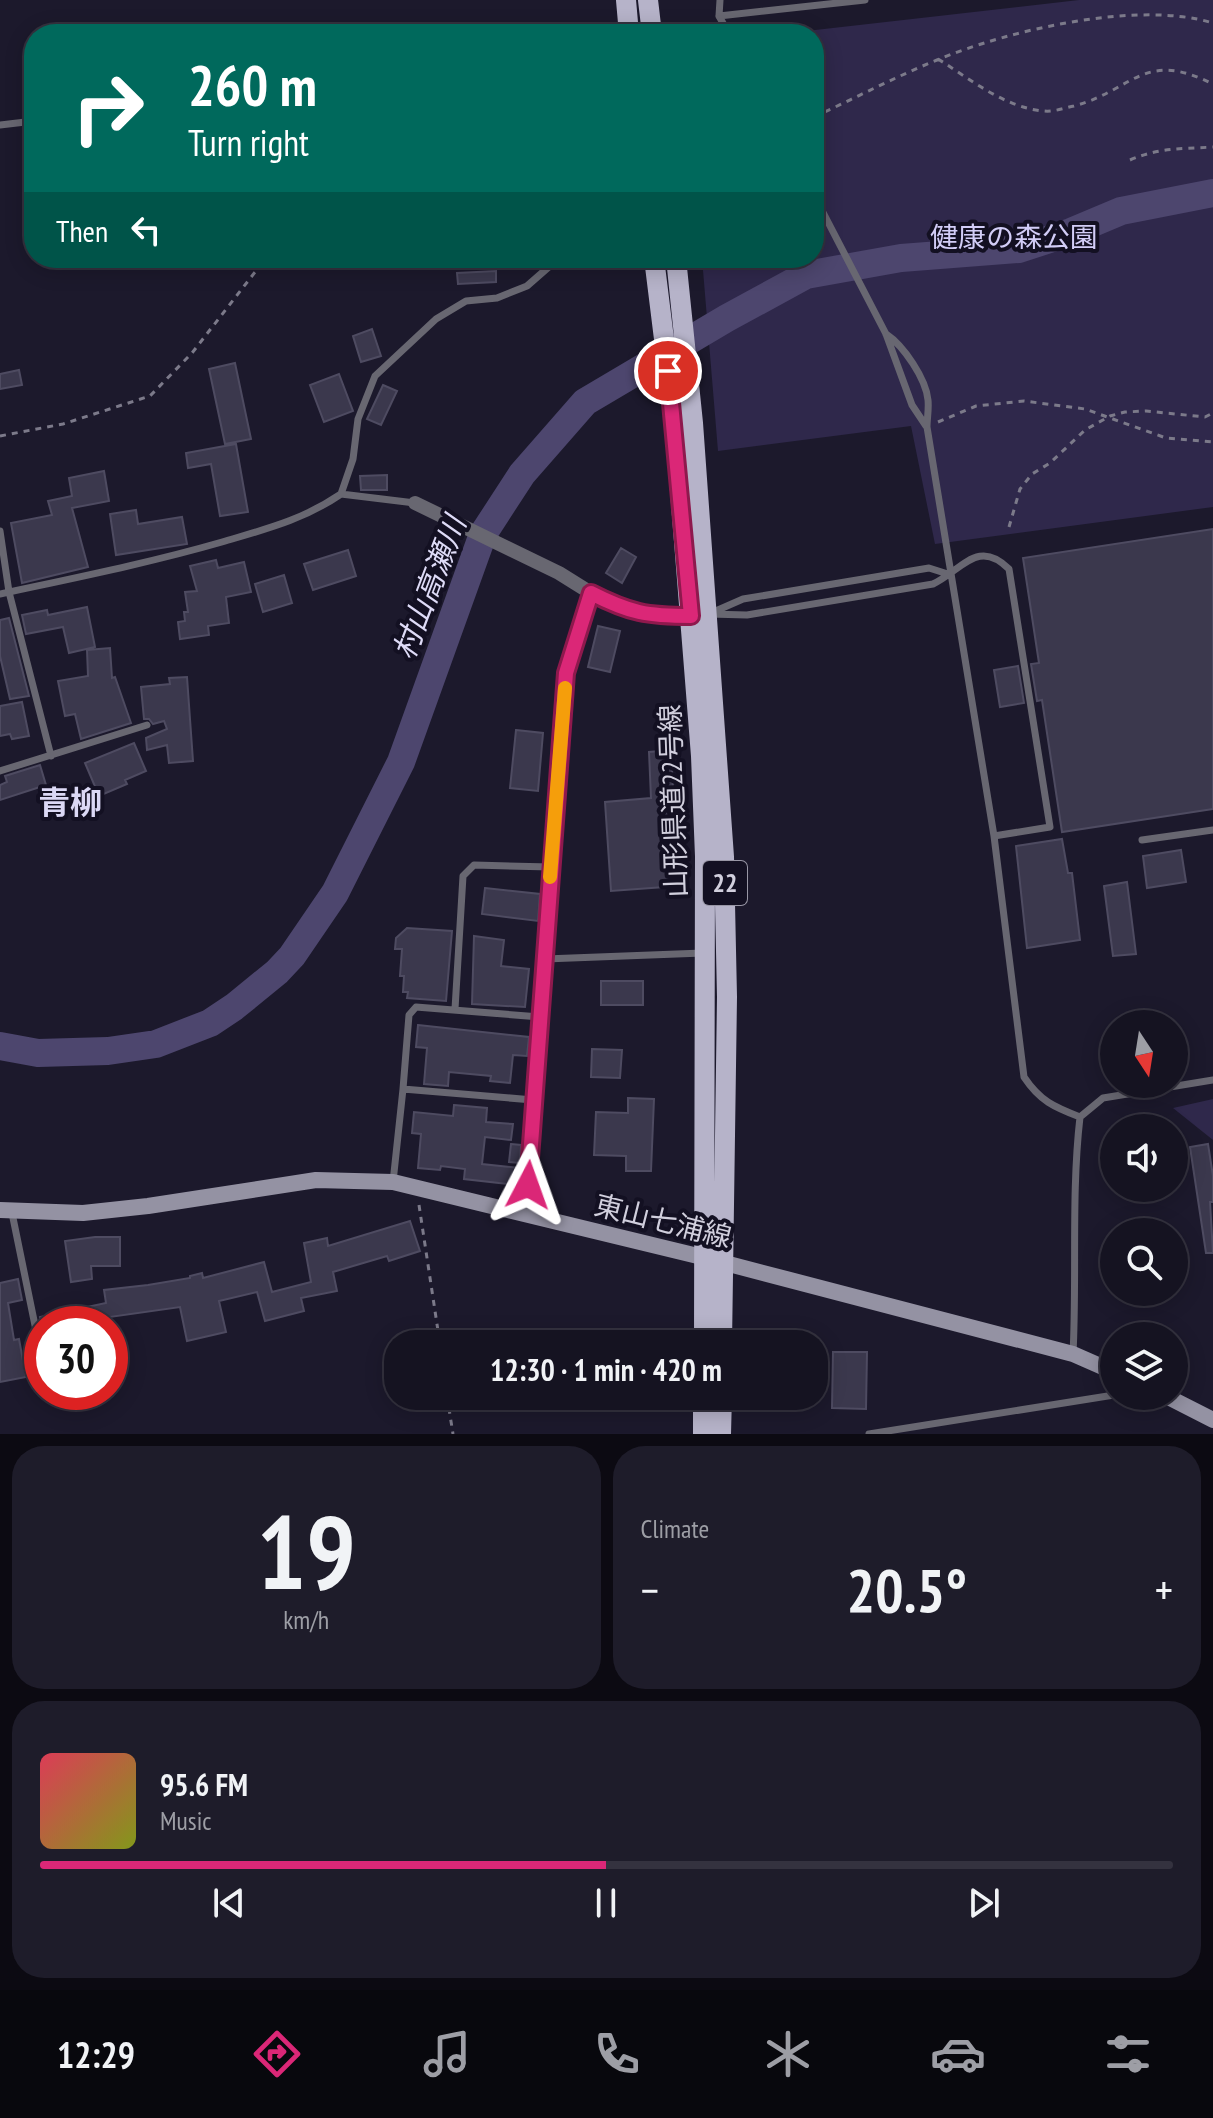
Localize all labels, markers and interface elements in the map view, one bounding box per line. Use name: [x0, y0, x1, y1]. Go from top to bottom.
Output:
text: 260 m: [188, 49, 317, 121]
icon: right: [56, 56, 160, 160]
text: Turn right: [188, 119, 309, 166]
icon: left: [124, 208, 168, 252]
text: Then: [56, 211, 108, 250]
park label: 健康の森公園: [930, 218, 1098, 255]
pin: [634, 337, 702, 405]
icon: arrive: [646, 349, 690, 393]
water label: 村山高瀬川: [384, 508, 475, 664]
street label: 山形県道22号線: [651, 704, 694, 898]
district label: 青柳: [38, 781, 102, 823]
road number: 22: [703, 861, 747, 905]
north arrow: [1100, 1010, 1188, 1098]
map controls: [1100, 1010, 1188, 1410]
button: sound: [1100, 1114, 1188, 1202]
position arrow: [486, 1143, 570, 1227]
street label: 東山七浦線: [591, 1186, 736, 1255]
button: search: [1100, 1218, 1188, 1306]
speed limit sign: 30: [24, 1306, 128, 1410]
button: layers: [1100, 1322, 1188, 1410]
text: 12:30 · 1 min · 420 m: [490, 1350, 722, 1389]
text: 19: [257, 1483, 356, 1618]
text: Climate: [641, 1512, 709, 1545]
text: 20.5°: [846, 1551, 967, 1629]
text: −: [641, 1561, 659, 1618]
text: +: [1155, 1561, 1173, 1618]
text: km/h: [283, 1603, 329, 1636]
text: 95.6 FM: [160, 1765, 248, 1804]
text: Music: [160, 1804, 212, 1837]
icon: previous: [207, 1881, 251, 1925]
icon: pause: [584, 1881, 628, 1925]
icon: next: [962, 1881, 1006, 1925]
icon: directions: [249, 2026, 305, 2082]
icon: music: [419, 2026, 475, 2082]
icon: phone: [589, 2026, 645, 2082]
icon: climate: [760, 2026, 816, 2082]
icon: car: [930, 2026, 986, 2082]
icon: filters: [1100, 2026, 1156, 2082]
text: 12:29: [57, 2031, 135, 2078]

